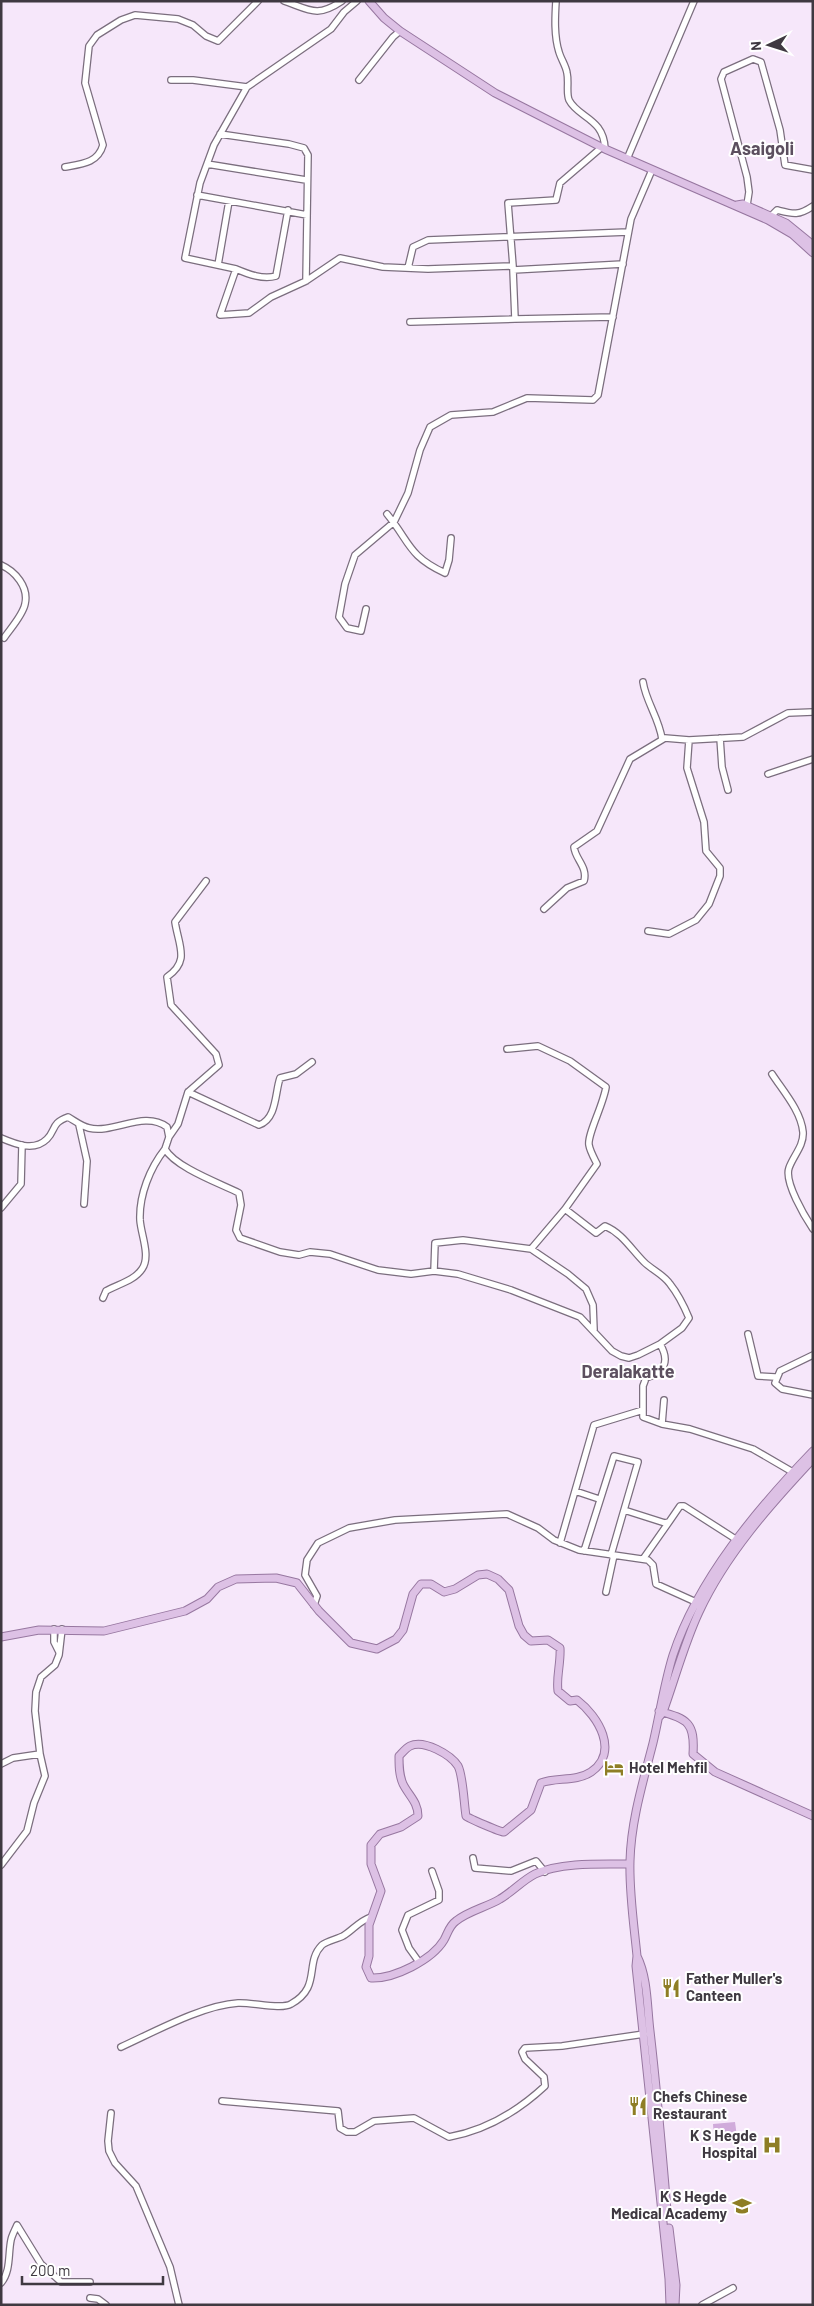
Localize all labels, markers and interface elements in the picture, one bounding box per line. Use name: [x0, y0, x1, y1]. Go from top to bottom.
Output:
north arrow: [744, 20, 794, 70]
text: N: [747, 41, 764, 51]
district label: Asaigoli: [730, 137, 794, 159]
district label: Deralakatte: [581, 1360, 675, 1382]
hotel icon: Hotel Mehfil: [603, 1757, 625, 1779]
place label: Hotel Mehfil: [629, 1758, 707, 1776]
place label: Father Muller's Canteen: [686, 1969, 783, 2004]
restaurant icon: Father Muller's Canteen: [660, 1977, 682, 1999]
place label: Chefs Chinese Restaurant: [653, 2087, 748, 2122]
restaurant icon: Chefs Chinese Restaurant: [627, 2095, 649, 2117]
place label: K S Hegde Hospital: [690, 2126, 757, 2161]
hospital icon: K S Hegde Hospital: [761, 2134, 783, 2156]
place label: K S Hegde Medical Academy: [611, 2187, 727, 2222]
school or university icon: K S Hegde Medical Academy: [731, 2195, 753, 2217]
scale bar: [22, 2254, 164, 2286]
text: 200 m: [30, 2261, 70, 2279]

